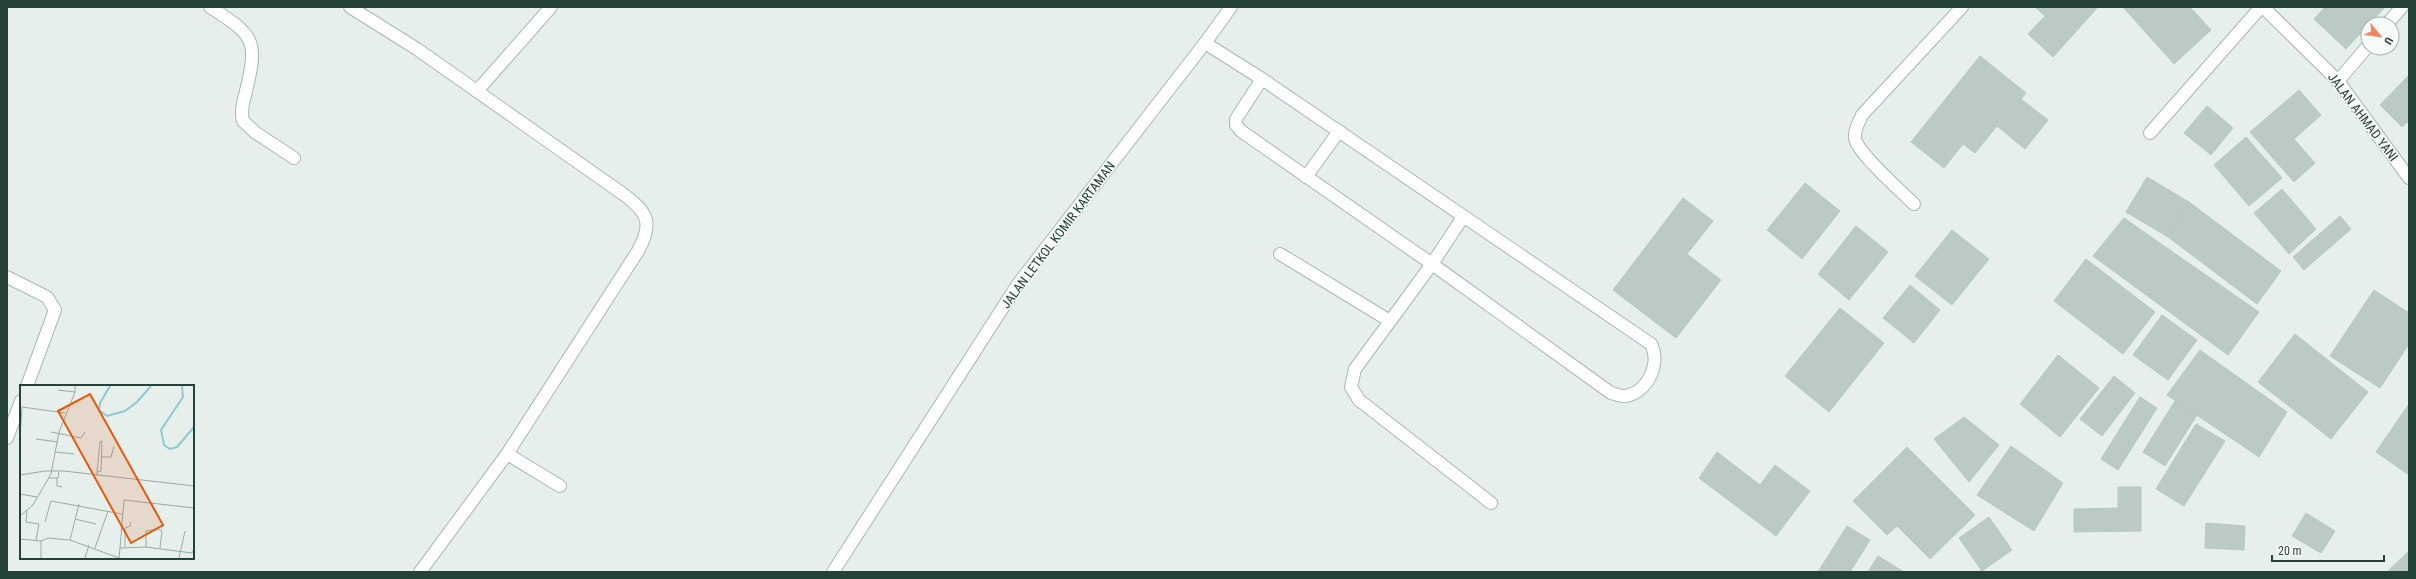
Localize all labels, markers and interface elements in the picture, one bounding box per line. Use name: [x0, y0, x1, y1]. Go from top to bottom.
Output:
north arrow: [2360, 16, 2400, 56]
text: U: [2381, 35, 2396, 47]
street label: JALAN AHMAD YANI: [2325, 70, 2401, 164]
street label: JALAN LETKOL KOMIR KARTAMAN: [998, 159, 1118, 311]
inset map: [20, 385, 194, 559]
scale bar: [2272, 537, 2384, 563]
text: 20 m: [2278, 544, 2302, 558]

